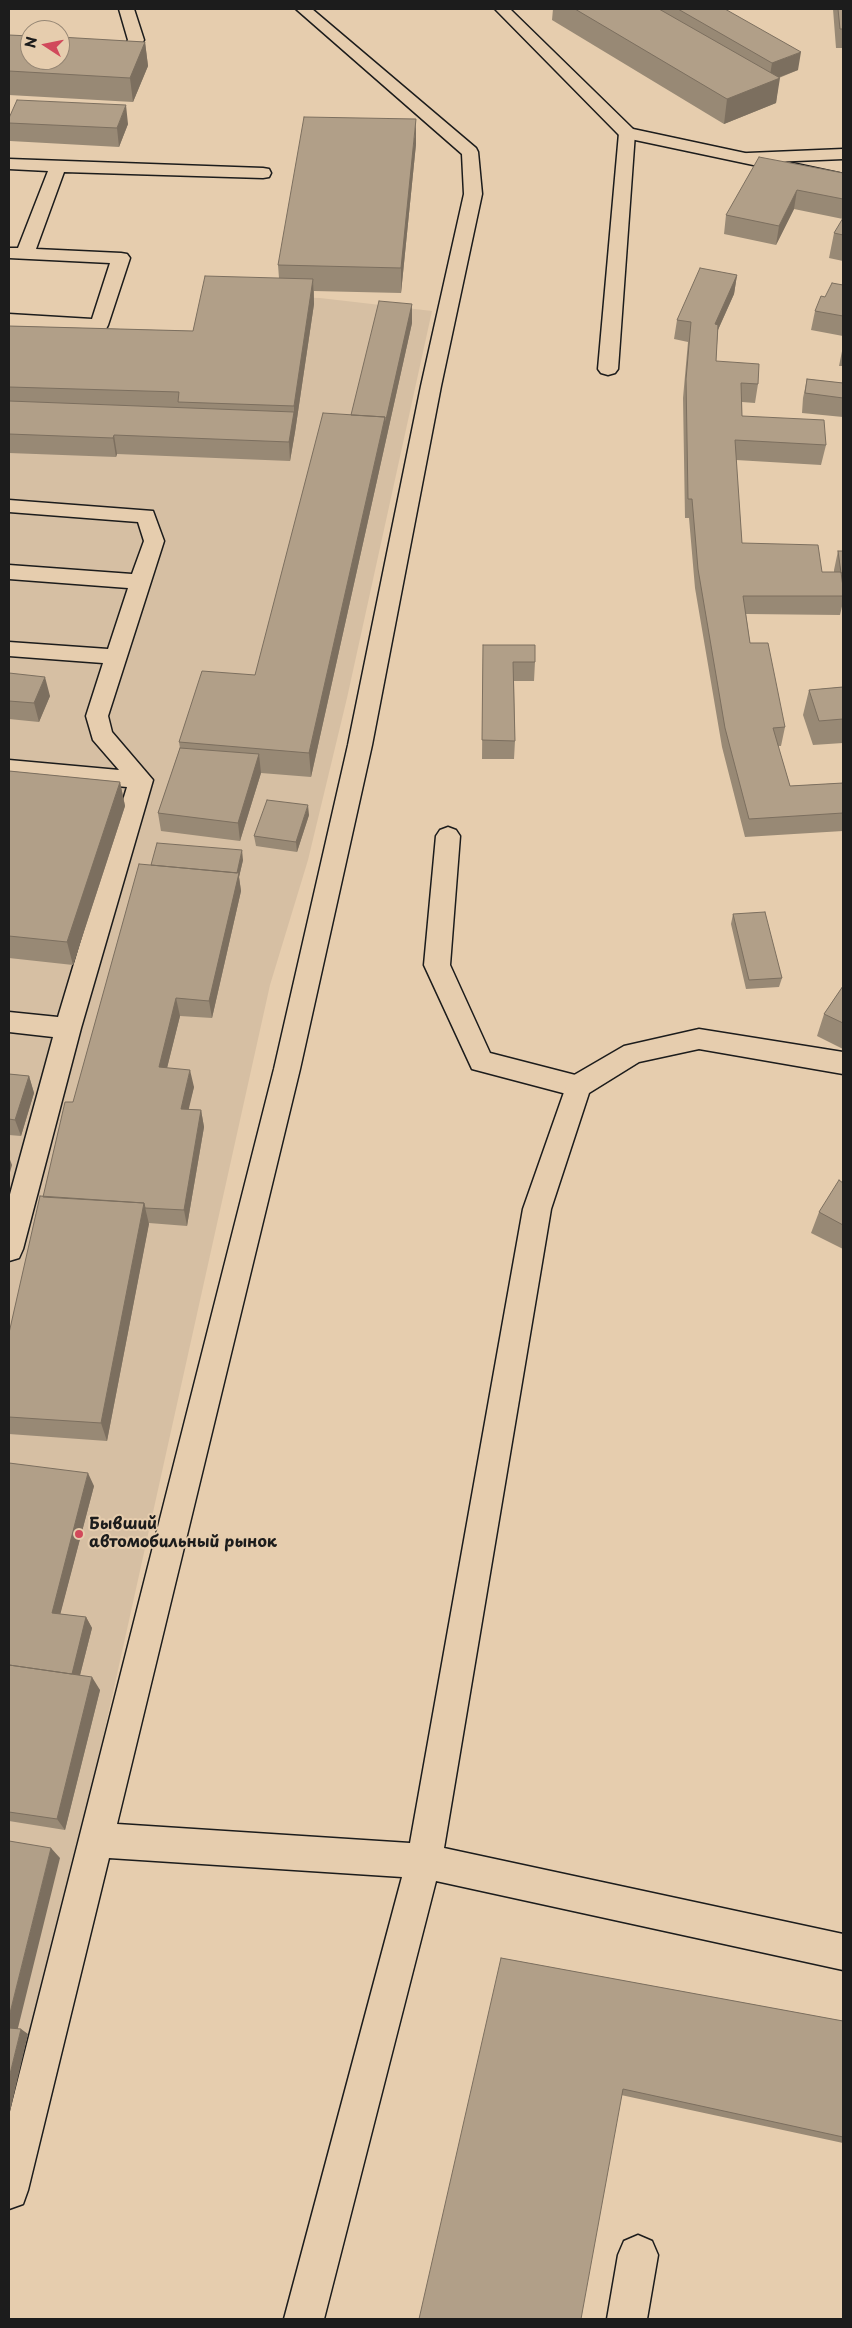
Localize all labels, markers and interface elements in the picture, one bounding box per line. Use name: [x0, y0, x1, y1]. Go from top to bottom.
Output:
north arrow: [20, 20, 70, 70]
text: N: [19, 35, 42, 50]
place label: Бывший автомобильный рынок: [89, 1515, 277, 1553]
marker: Бывший автомобильный рынок: [73, 1528, 85, 1540]

